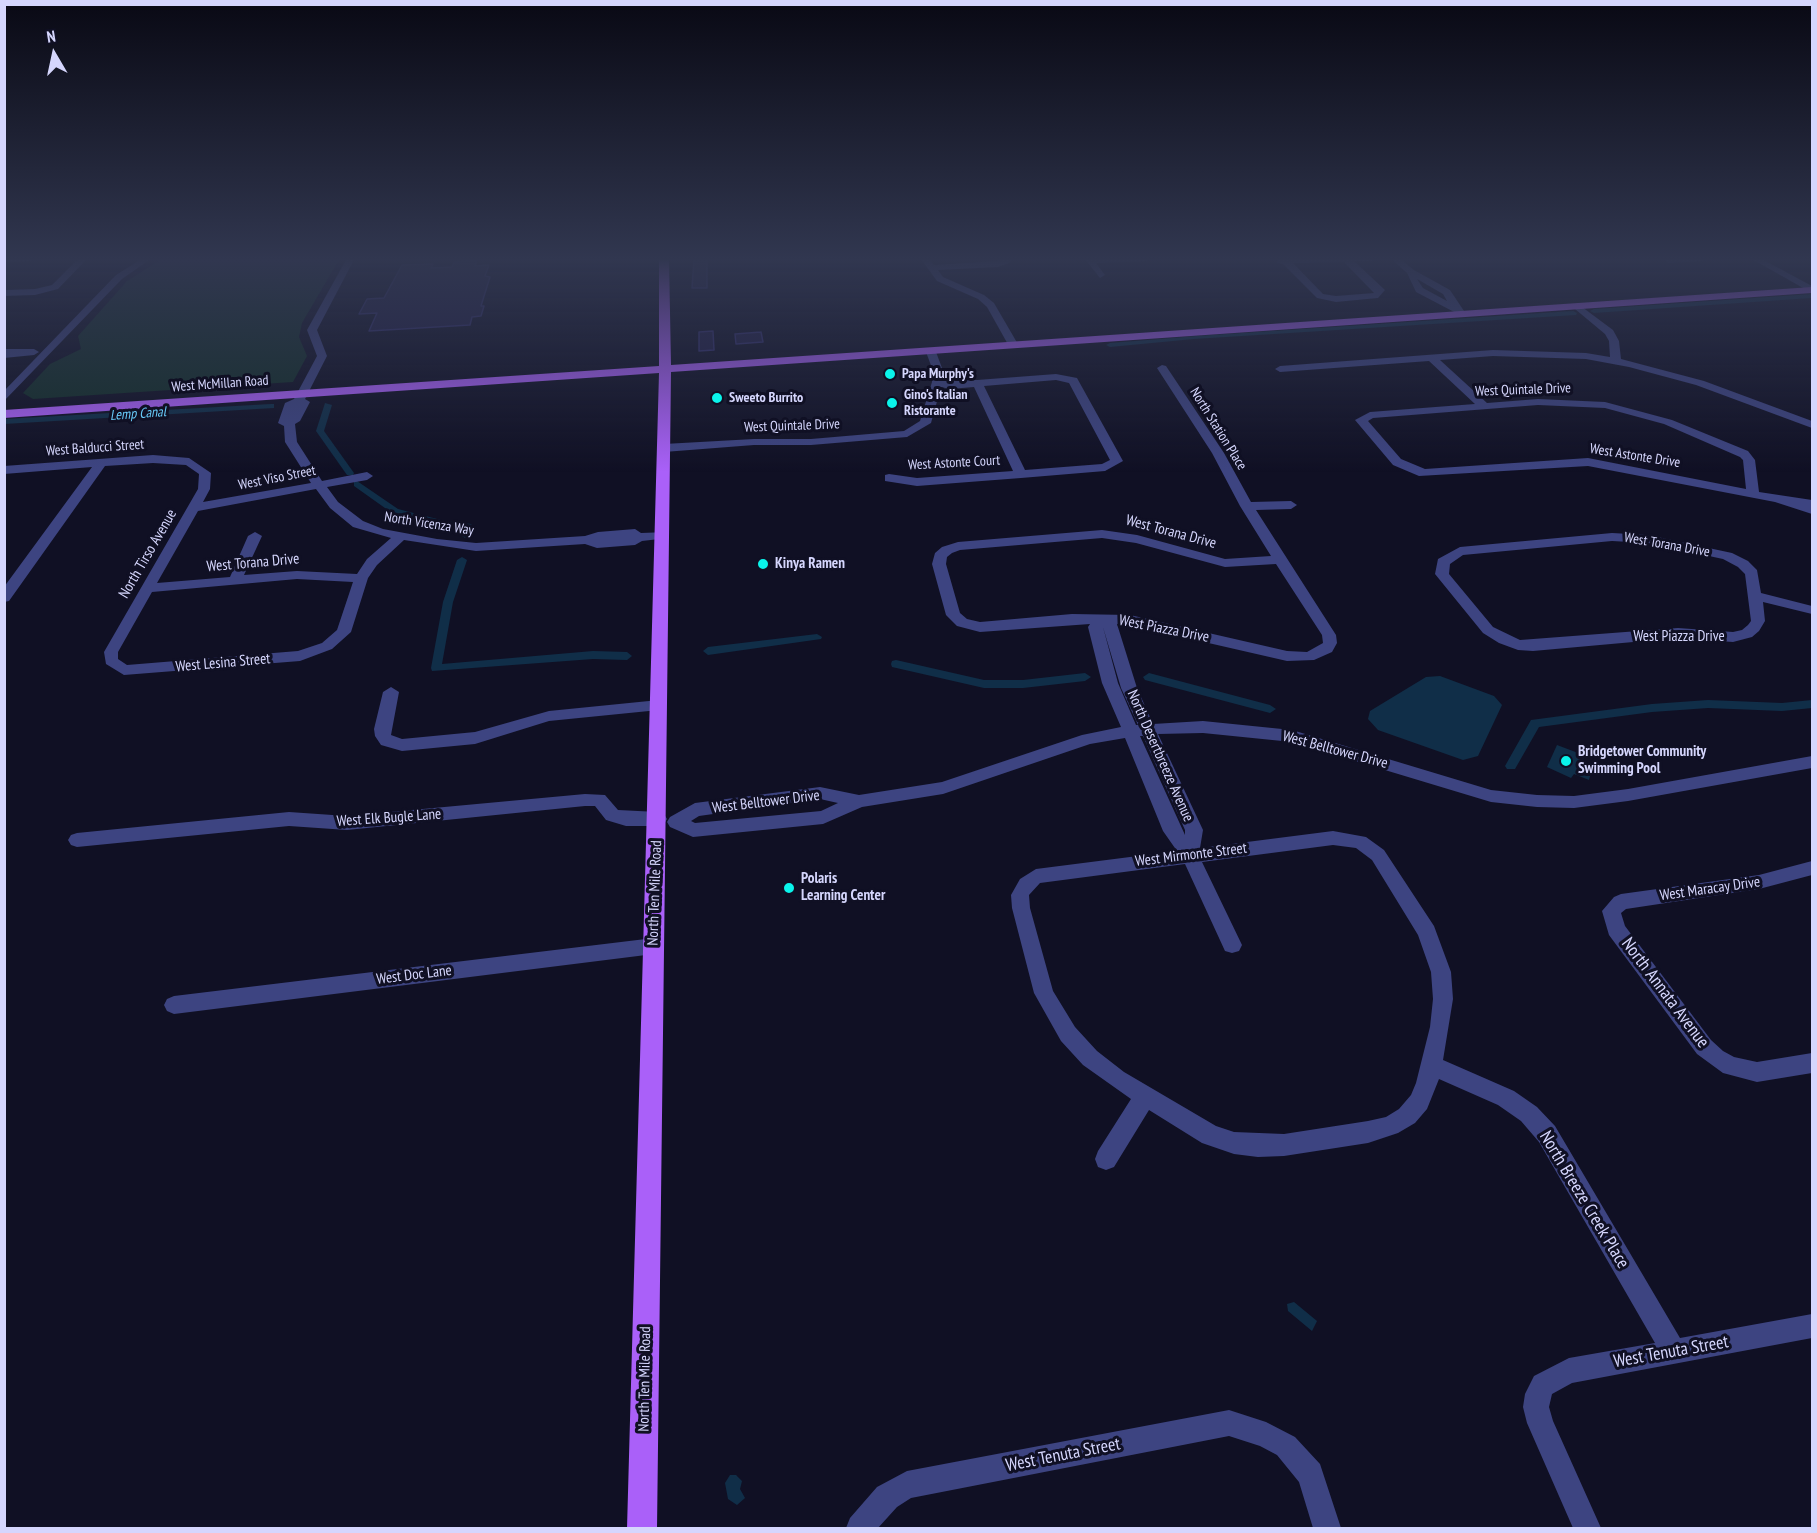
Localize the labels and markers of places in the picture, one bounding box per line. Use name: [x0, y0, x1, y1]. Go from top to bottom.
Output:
place label: Papa Murphy's: [902, 366, 974, 382]
marker: Papa Murphy's: [883, 367, 897, 381]
place label: Gino's Italian Ristorante: [904, 387, 968, 419]
place label: Sweeto Burrito: [729, 390, 803, 406]
marker: Sweeto Burrito: [710, 391, 724, 405]
marker: Gino's Italian Ristorante: [885, 396, 899, 410]
place label: Kinya Ramen: [775, 555, 845, 573]
marker: Kinya Ramen: [756, 557, 770, 571]
place label: Bridgetower Community Swimming Pool: [1578, 743, 1706, 778]
marker: Bridgetower Community Swimming Pool: [1559, 754, 1573, 768]
place label: Polaris Learning Center: [801, 870, 885, 905]
marker: Polaris Learning Center: [782, 881, 796, 895]

